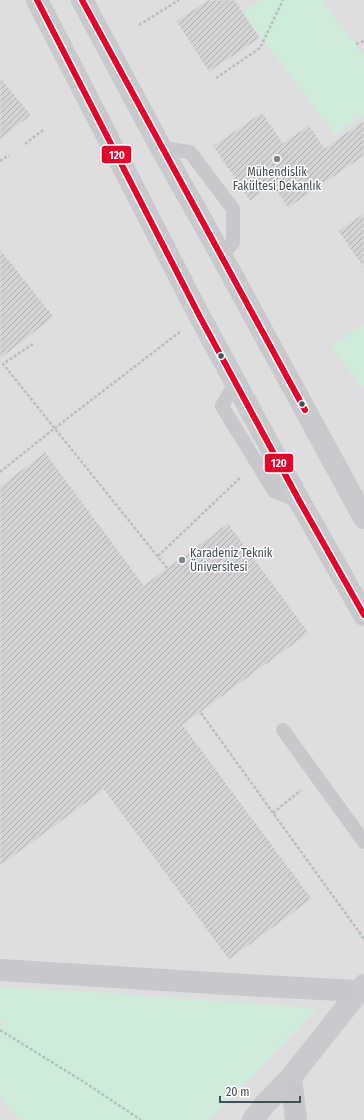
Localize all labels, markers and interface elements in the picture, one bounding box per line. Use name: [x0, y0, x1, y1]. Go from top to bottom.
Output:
line badge: 120: [101, 145, 132, 164]
text: 120: [109, 149, 125, 162]
marker: Mühendislik Fakültesi Dekanlık: [272, 154, 282, 164]
place label: Mühendislik Fakültesi Dekanlık: [233, 165, 322, 193]
unlabelled marker: [216, 351, 226, 361]
unlabelled marker: [297, 399, 307, 409]
line badge: 120: [264, 453, 294, 473]
text: 120: [271, 457, 287, 470]
place label: Karadeniz Teknik Üniversitesi: [190, 546, 273, 574]
marker: Karadeniz Teknik Üniversitesi: [177, 555, 187, 565]
scale bar: [220, 1078, 300, 1104]
text: 20 m: [226, 1085, 250, 1099]

